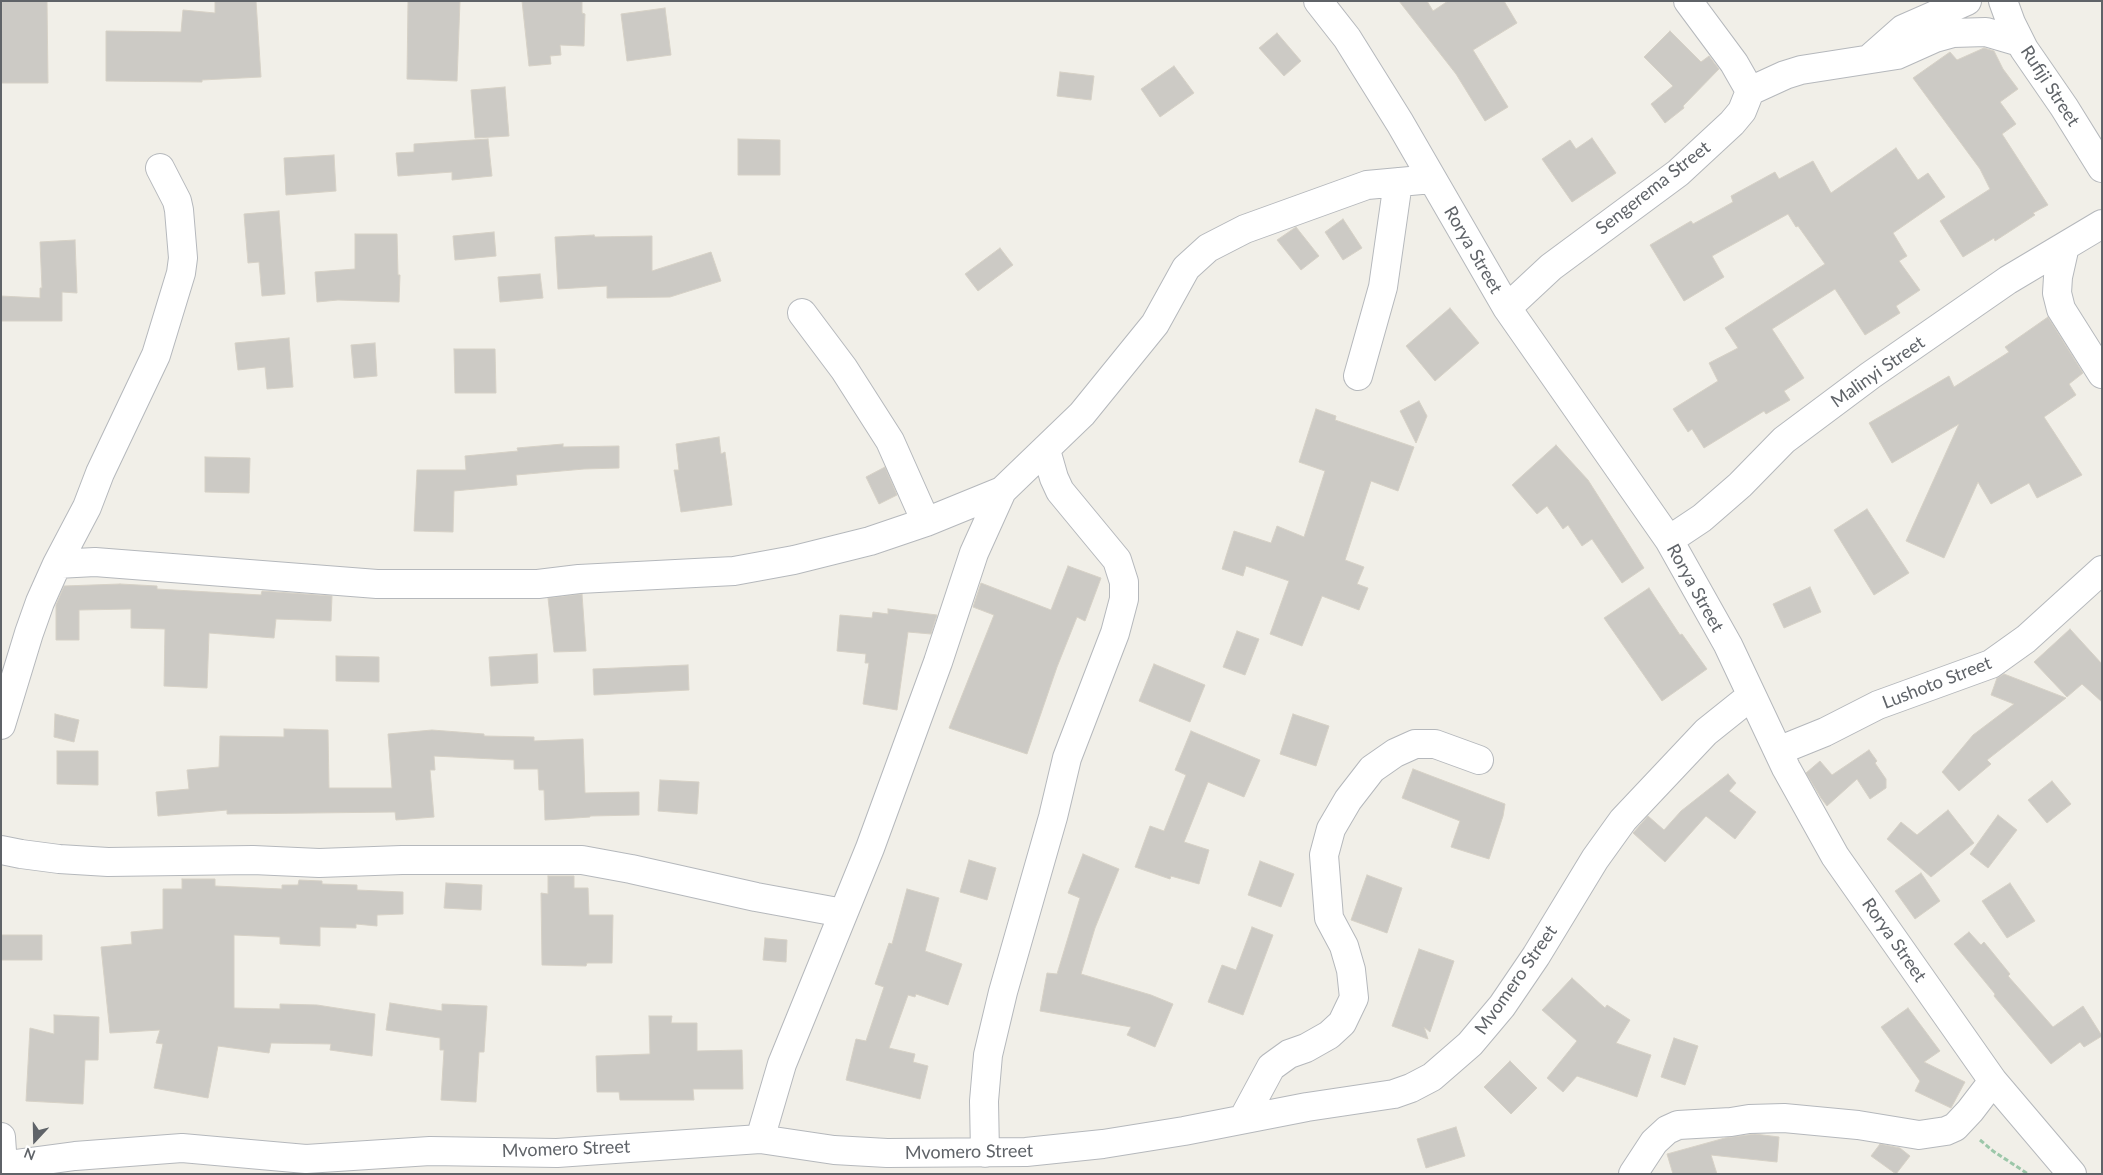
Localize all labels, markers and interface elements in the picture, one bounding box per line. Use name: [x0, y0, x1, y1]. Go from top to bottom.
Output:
street label: Rufiji Street: [2016, 42, 2084, 130]
street label: Sengerema Street: [1591, 137, 1715, 239]
street label: Rorya Street: [1439, 202, 1507, 298]
street label: Malinyi Street: [1827, 332, 1929, 412]
street label: Rorya Street: [1662, 540, 1728, 636]
street label: Lushoto Street: [1879, 652, 1995, 714]
street label: Rorya Street: [1857, 894, 1931, 986]
street label: Mvomero Street: [1470, 921, 1562, 1039]
north arrow: [10, 1115, 60, 1165]
street label: Mvomero Street: [501, 1136, 631, 1162]
street label: Mvomero Street: [905, 1140, 1033, 1164]
text: N: [21, 1145, 38, 1164]

